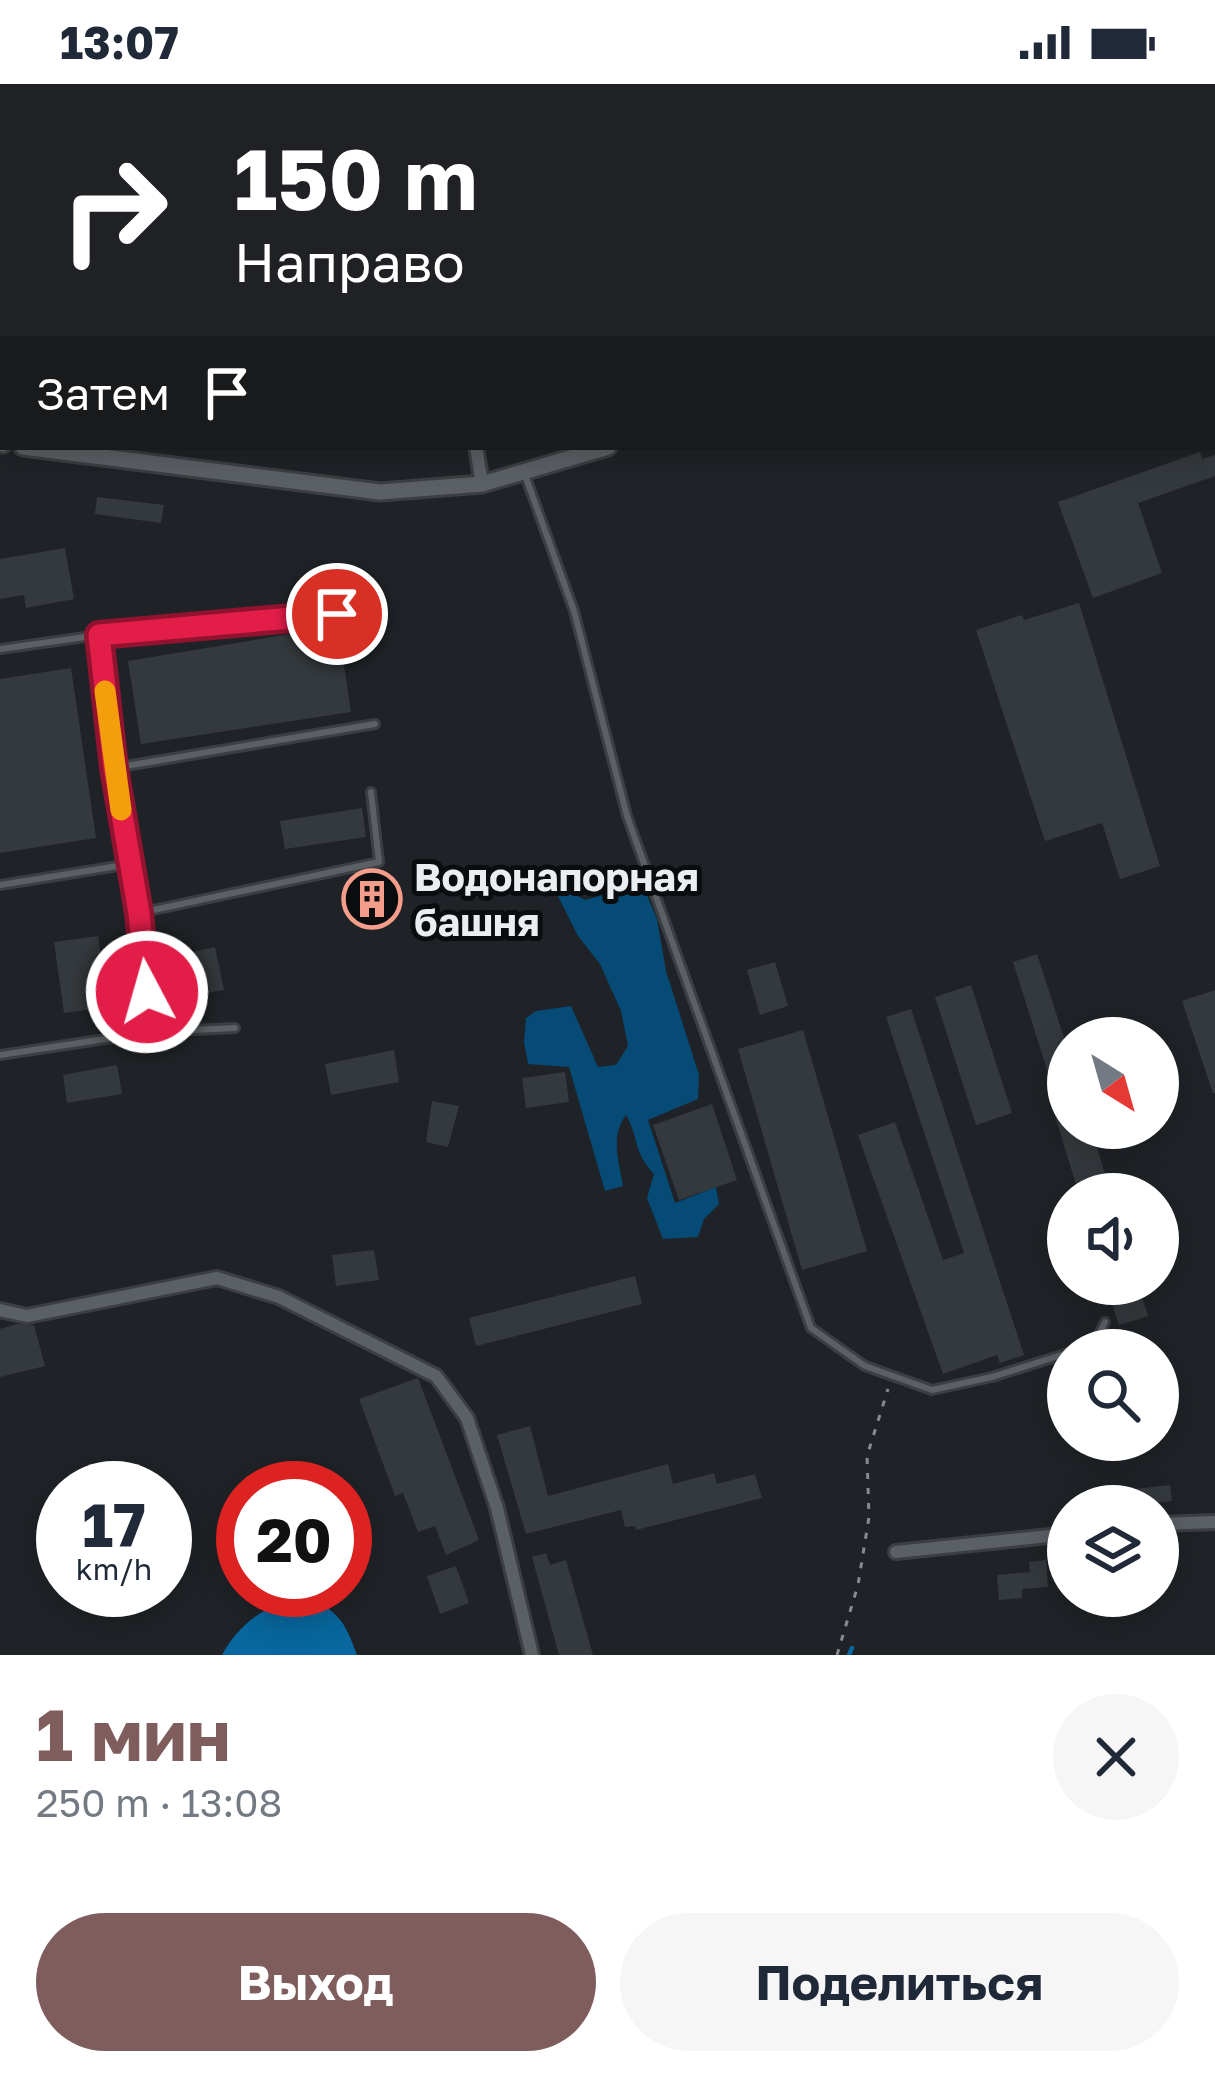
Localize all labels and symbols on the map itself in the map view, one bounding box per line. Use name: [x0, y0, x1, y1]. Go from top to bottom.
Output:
pin: [286, 563, 388, 665]
place label: Водонапорная башня: [414, 853, 699, 945]
building icon: Водонапорная башня: [341, 868, 403, 930]
position arrow: [84, 929, 210, 1055]
north arrow: [1047, 1017, 1179, 1149]
speed limit sign: 20: [216, 1461, 372, 1617]

